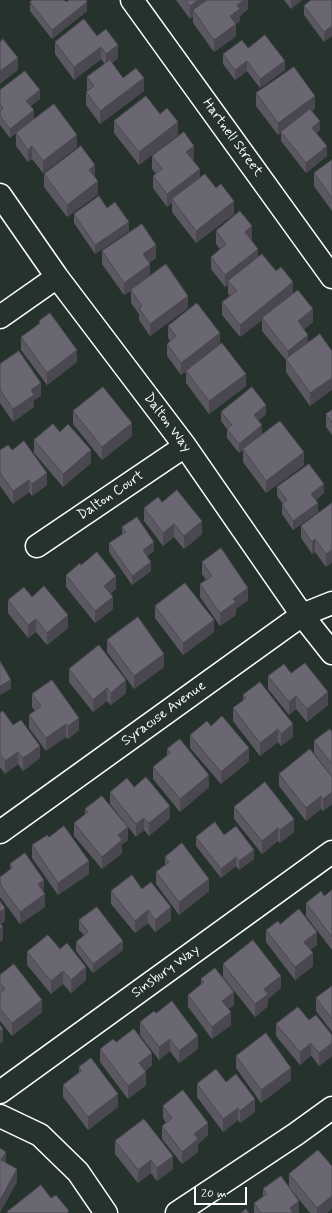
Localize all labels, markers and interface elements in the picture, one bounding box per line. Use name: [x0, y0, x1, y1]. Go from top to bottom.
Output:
street label: Hartnell Street: [198, 96, 266, 180]
street label: Dalton Way: [139, 390, 195, 456]
street label: Dalton Court: [75, 468, 147, 524]
street label: Syracuse Avenue: [118, 678, 210, 750]
street label: Sinsbury Way: [129, 942, 203, 1002]
scale bar: [196, 1179, 249, 1205]
text: 20 m: [201, 1186, 227, 1202]

